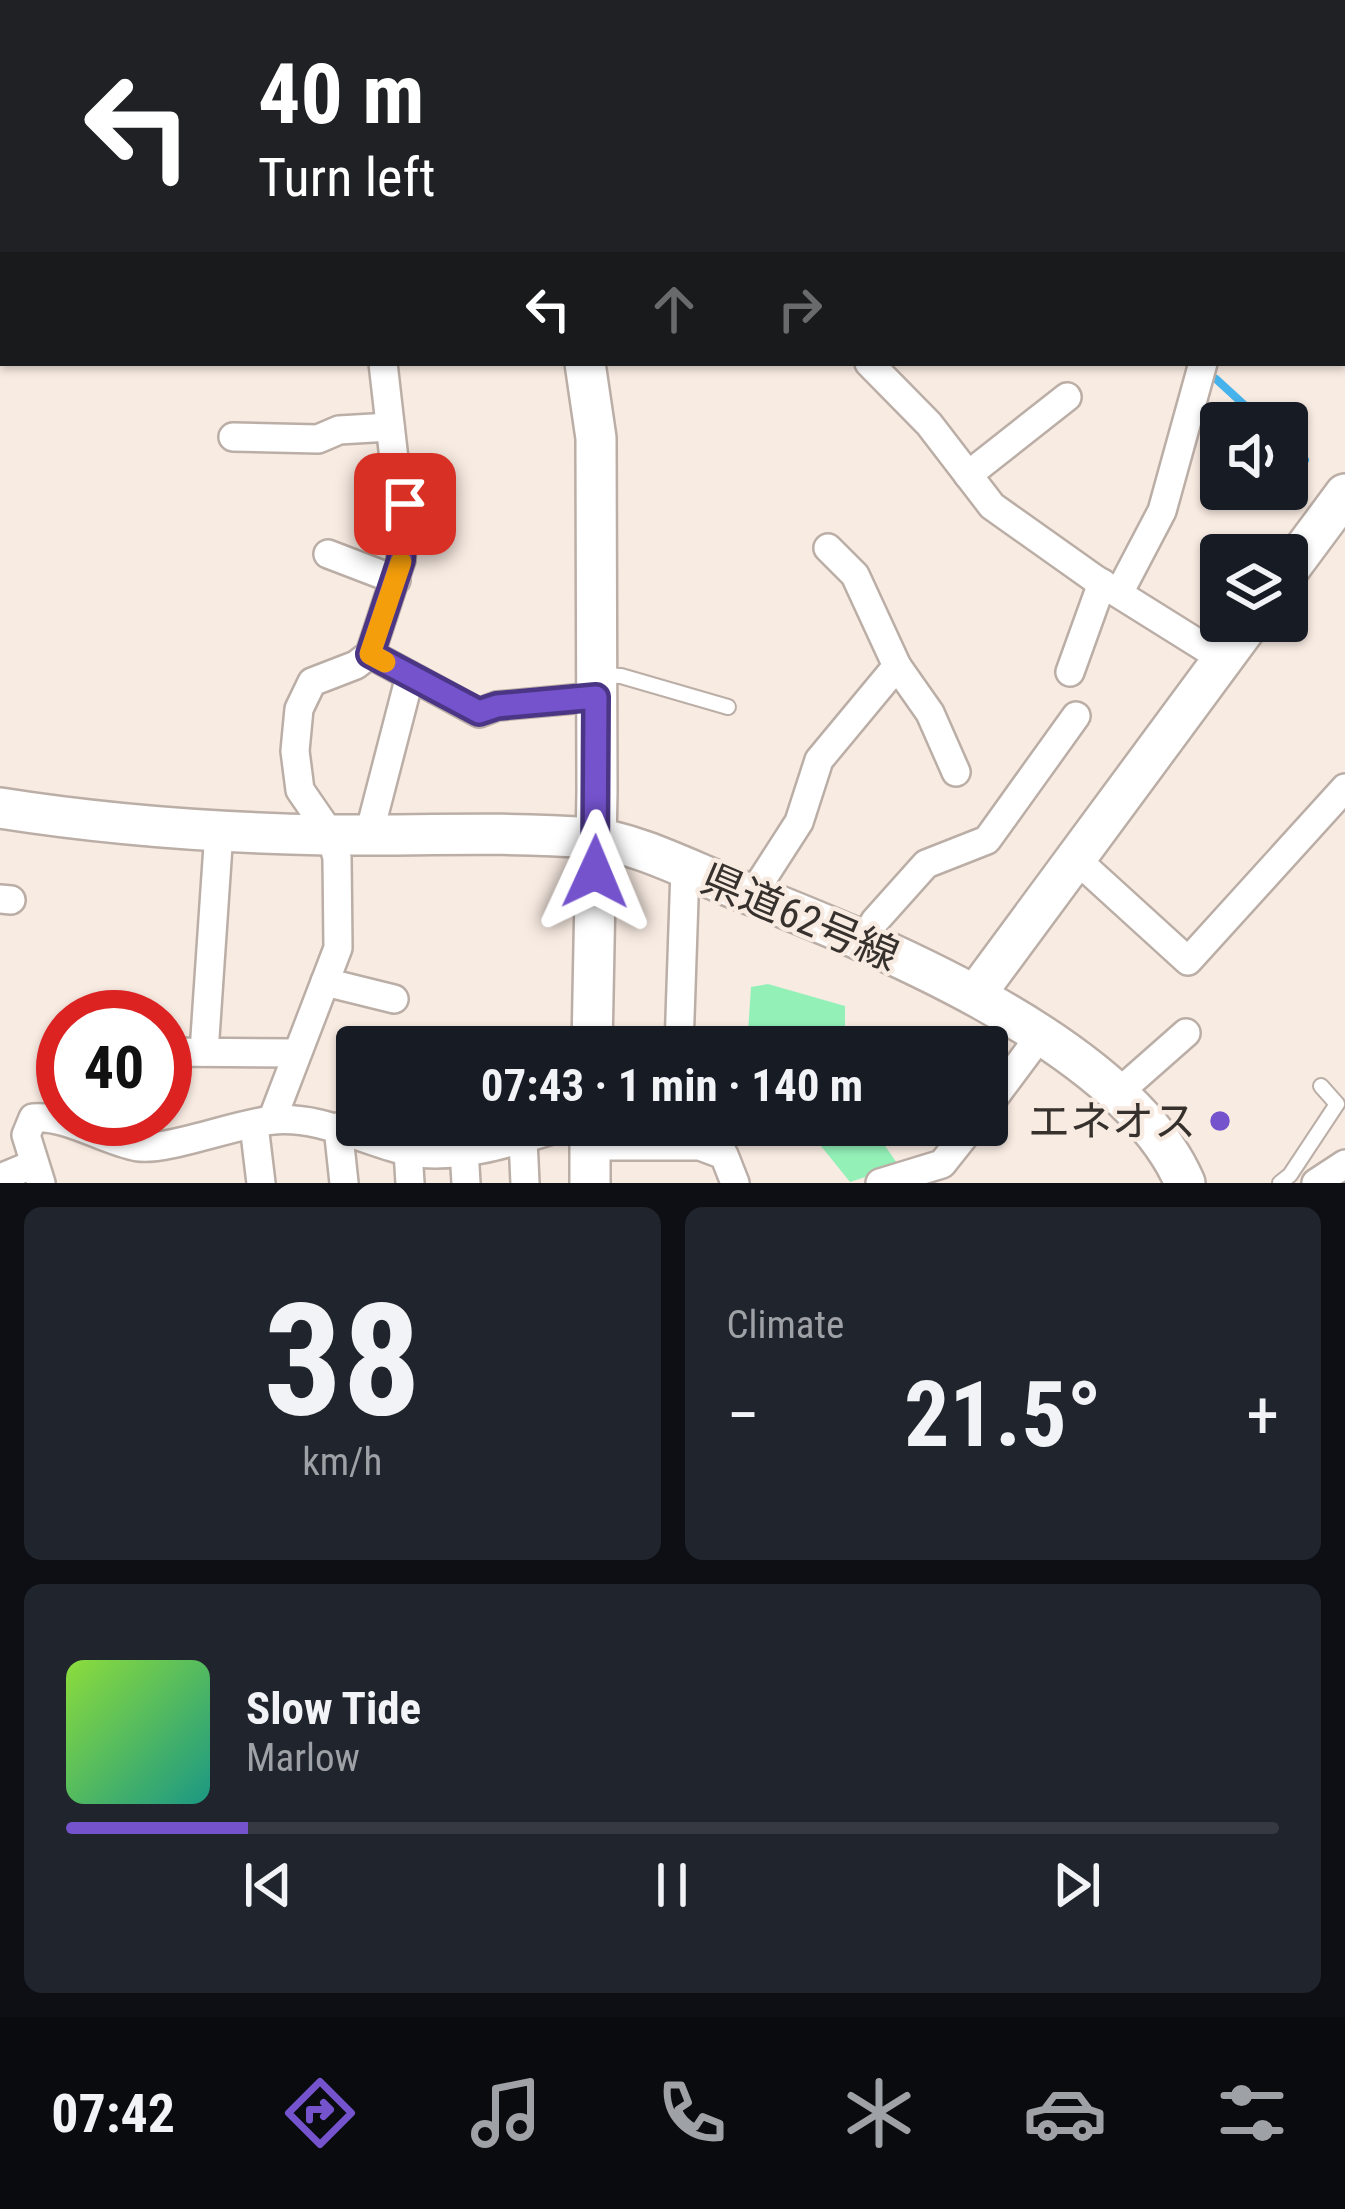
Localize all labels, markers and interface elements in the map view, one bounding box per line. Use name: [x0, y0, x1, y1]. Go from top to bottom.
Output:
text: 40 m: [258, 45, 425, 144]
icon: left: [60, 48, 216, 204]
text: Turn left: [258, 146, 435, 209]
icon: left: [515, 276, 581, 342]
icon: ahead: [641, 276, 707, 342]
icon: right: [767, 276, 833, 342]
map controls: [1200, 402, 1308, 642]
button: sound: [1200, 402, 1308, 510]
pin: [354, 453, 456, 555]
icon: arrive: [372, 471, 438, 537]
button: layers: [1200, 534, 1308, 642]
position arrow: [532, 809, 658, 935]
street label: 県道62号線: [694, 854, 906, 980]
speed limit sign: 40: [36, 990, 192, 1146]
text: 07:43 · 1 min · 140 m: [481, 1059, 863, 1112]
place label: エネオス: [1028, 1097, 1196, 1146]
marker: エネオス: [1207, 1108, 1233, 1134]
text: 38: [263, 1269, 421, 1452]
text: Climate: [727, 1302, 844, 1348]
text: 21.5°: [904, 1363, 1102, 1468]
text: −: [727, 1377, 760, 1454]
text: +: [1246, 1377, 1279, 1454]
text: km/h: [302, 1439, 382, 1485]
text: Slow Tide: [246, 1682, 421, 1735]
text: Marlow: [246, 1735, 360, 1781]
icon: previous: [235, 1852, 301, 1918]
icon: pause: [639, 1852, 705, 1918]
icon: next: [1044, 1852, 1110, 1918]
icon: directions: [278, 2071, 362, 2155]
icon: music: [464, 2071, 548, 2155]
icon: phone: [650, 2071, 734, 2155]
icon: climate: [837, 2071, 921, 2155]
icon: car: [1023, 2071, 1107, 2155]
icon: filters: [1210, 2071, 1294, 2155]
text: 07:42: [51, 2082, 175, 2145]

